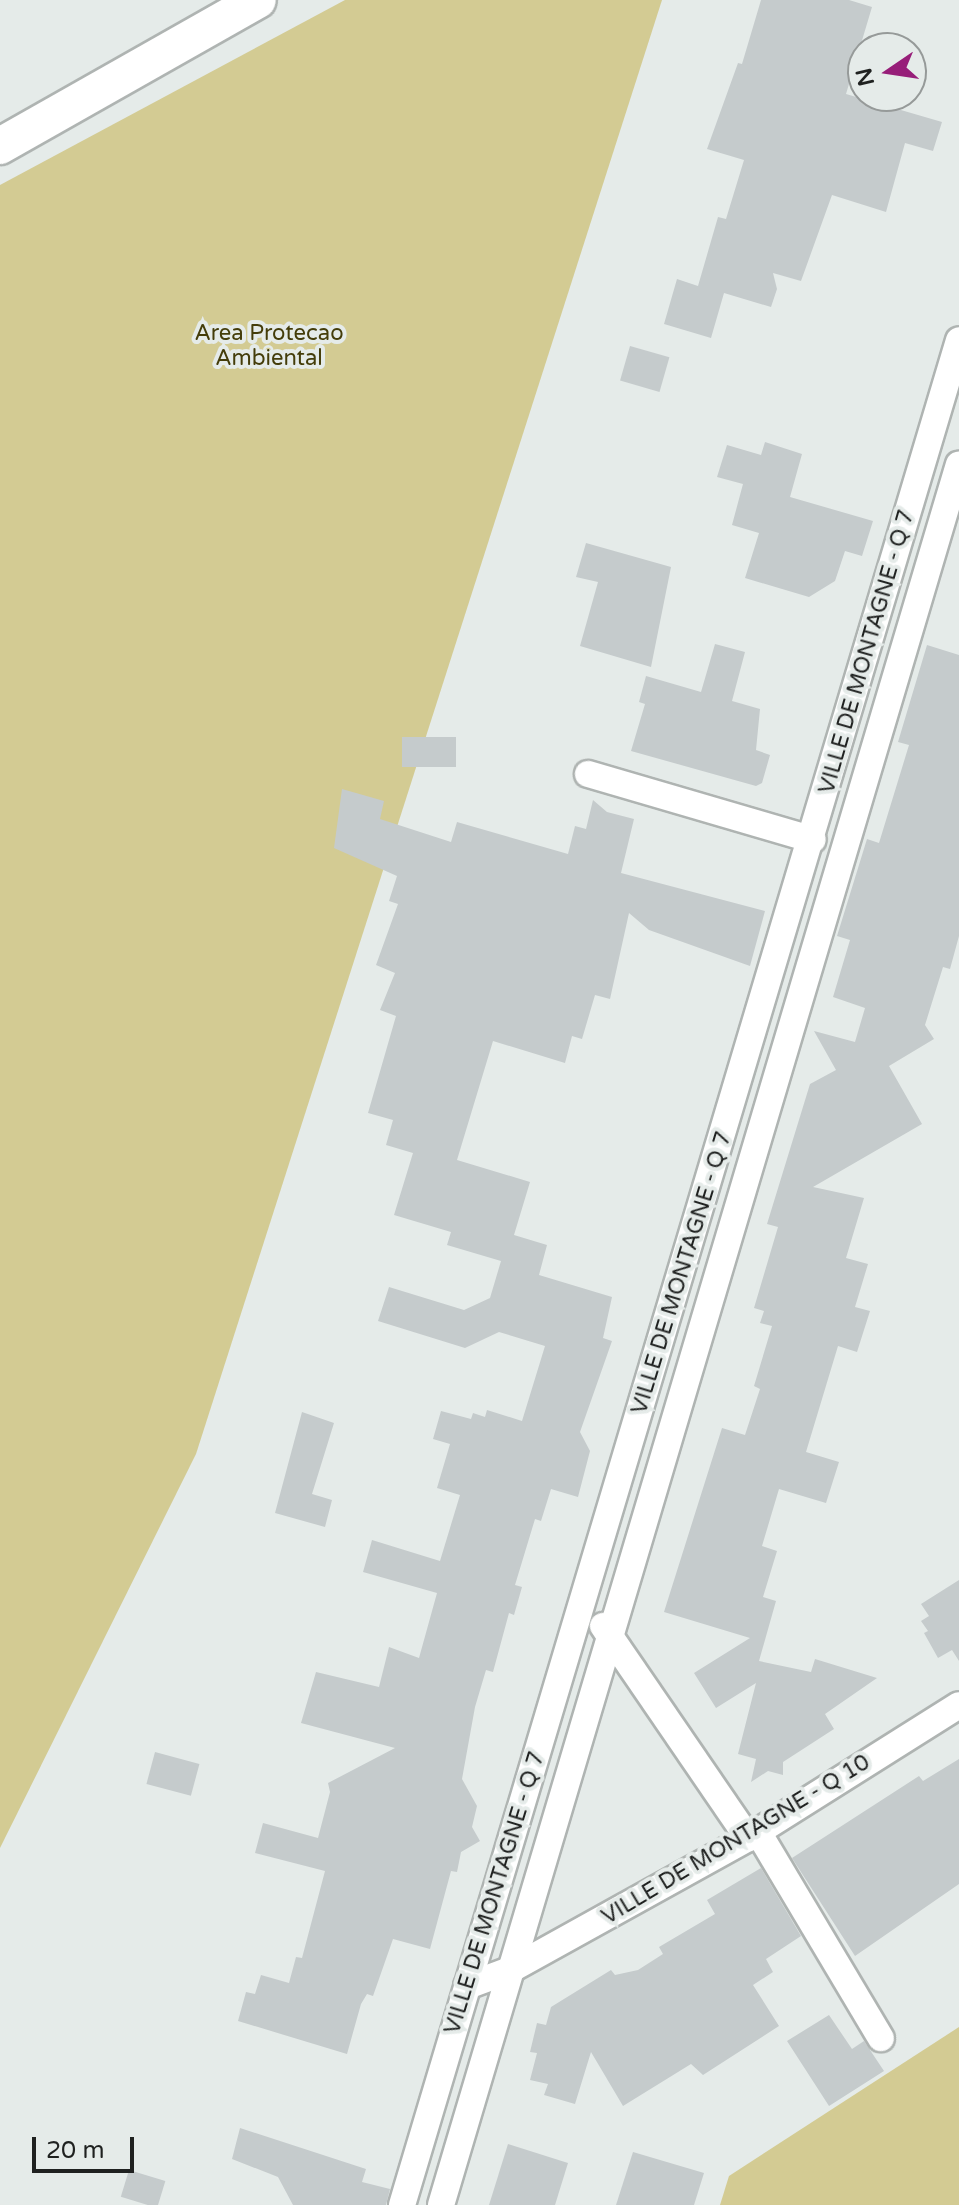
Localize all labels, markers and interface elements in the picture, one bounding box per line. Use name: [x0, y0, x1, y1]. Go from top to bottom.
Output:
north arrow: [847, 32, 927, 112]
text: N: [851, 65, 880, 88]
park label: Area Protecao Ambiental: [194, 320, 344, 372]
street label: VILLE DE MONTAGNE - Q 7: [814, 507, 920, 797]
street label: VILLE DE MONTAGNE - Q 7: [626, 1129, 738, 1417]
street label: VILLE DE MONTAGNE - Q 7: [439, 1749, 551, 2037]
street label: VILLE DE MONTAGNE - Q 10: [597, 1749, 875, 1931]
scale bar: [36, 2121, 138, 2171]
text: 20 m: [46, 2136, 104, 2165]

